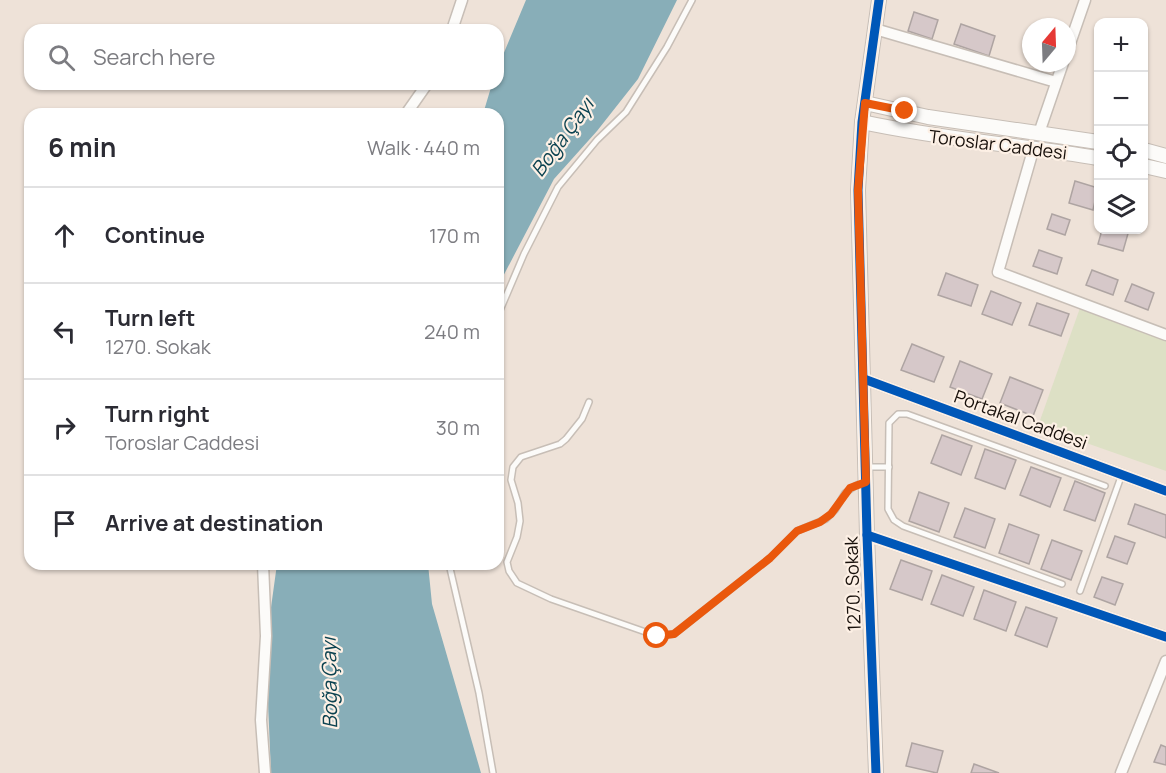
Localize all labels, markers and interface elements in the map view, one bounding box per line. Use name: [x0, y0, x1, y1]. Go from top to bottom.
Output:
north arrow: [1022, 18, 1076, 72]
map controls: [1094, 18, 1148, 234]
button: +: [1094, 18, 1148, 72]
search box: [24, 24, 504, 90]
icon: search: [45, 41, 78, 74]
text: Search here: [93, 42, 215, 72]
button: −: [1094, 72, 1148, 126]
water label: Boğa Çayı: [524, 91, 600, 182]
route end: [891, 97, 917, 123]
street label: Toroslar Caddesi: [928, 124, 1068, 164]
button: locate: [1094, 126, 1148, 180]
text: 6 min: [48, 129, 116, 165]
text: Walk · 440 m: [367, 134, 480, 161]
button: layers: [1094, 180, 1148, 234]
icon: ahead: [48, 219, 81, 252]
text: Continue: [105, 220, 205, 250]
text: 170 m: [429, 222, 480, 249]
text: Turn left: [105, 303, 195, 333]
icon: left: [48, 315, 81, 348]
text: 240 m: [424, 318, 480, 345]
text: 1270. Sokak: [105, 333, 211, 360]
street label: Portakal Caddesi: [951, 384, 1091, 454]
text: Turn right: [105, 399, 210, 429]
icon: right: [48, 411, 81, 444]
text: 30 m: [436, 414, 480, 441]
text: Toroslar Caddesi: [105, 429, 259, 456]
icon: arrive: [48, 507, 81, 540]
text: Arrive at destination: [105, 508, 323, 538]
street label: 1270. Sokak: [838, 535, 866, 632]
route start: [643, 622, 669, 648]
water label: Boğa Çayı: [315, 636, 343, 729]

